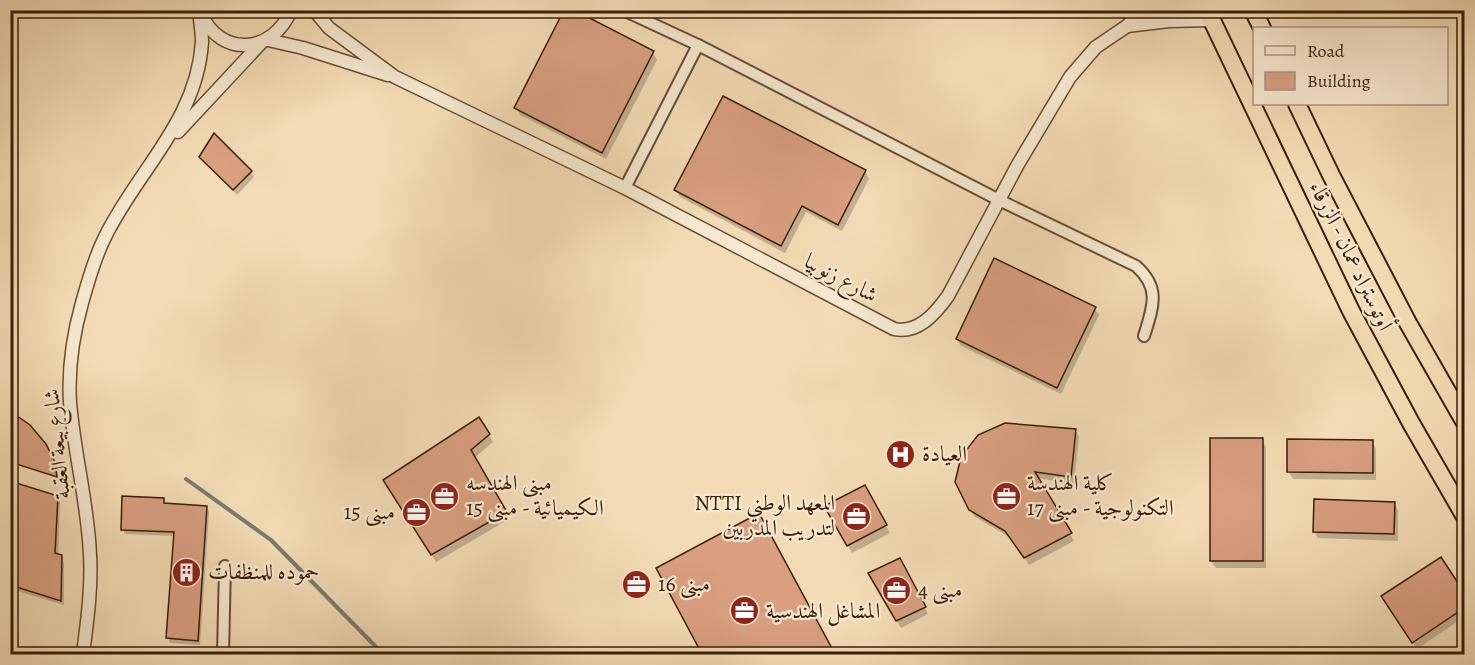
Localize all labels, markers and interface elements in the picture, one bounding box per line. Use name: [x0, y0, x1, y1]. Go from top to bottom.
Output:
legend: [1253, 27, 1448, 105]
text: Road: [1307, 39, 1345, 63]
text: Building: [1307, 69, 1371, 93]
street label: أوتوستراد عمان - الزرقاء: [1302, 176, 1402, 337]
street label: شارع زنوبيا: [798, 246, 883, 312]
street label: شارع بيعة العقبة: [36, 387, 81, 501]
hospital icon: العيادة: [885, 438, 917, 470]
place label: العيادة: [922, 439, 967, 469]
place label: مبنى الهندسه الكيميائية - مبنى 15: [466, 468, 604, 523]
place label: كلية الهندسة التكنولوجية - مبنى 17: [1027, 468, 1174, 523]
office icon: مبنى الهندسه الكيميائية - مبنى 15: [429, 480, 461, 512]
office icon: كلية الهندسة التكنولوجية - مبنى 17: [990, 480, 1022, 512]
place label: NTTI المعهد الوطني لتدريب المدربين: [694, 488, 835, 543]
office icon: مبنى 15: [400, 496, 432, 528]
place label: مبنى 15: [344, 497, 395, 527]
office icon: NTTI المعهد الوطني لتدريب المدربين: [840, 500, 872, 532]
building icon: حموده للمنظفات: [171, 556, 203, 588]
place label: حموده للمنظفات: [208, 557, 319, 587]
office icon: مبنى 16: [621, 568, 653, 600]
place label: مبنى 16: [658, 569, 710, 599]
office icon: مبنى 4: [881, 574, 913, 606]
place label: مبنى 4: [918, 575, 962, 605]
office icon: المشاغل الهندسية: [729, 595, 761, 627]
place label: المشاغل الهندسية: [766, 596, 880, 626]

